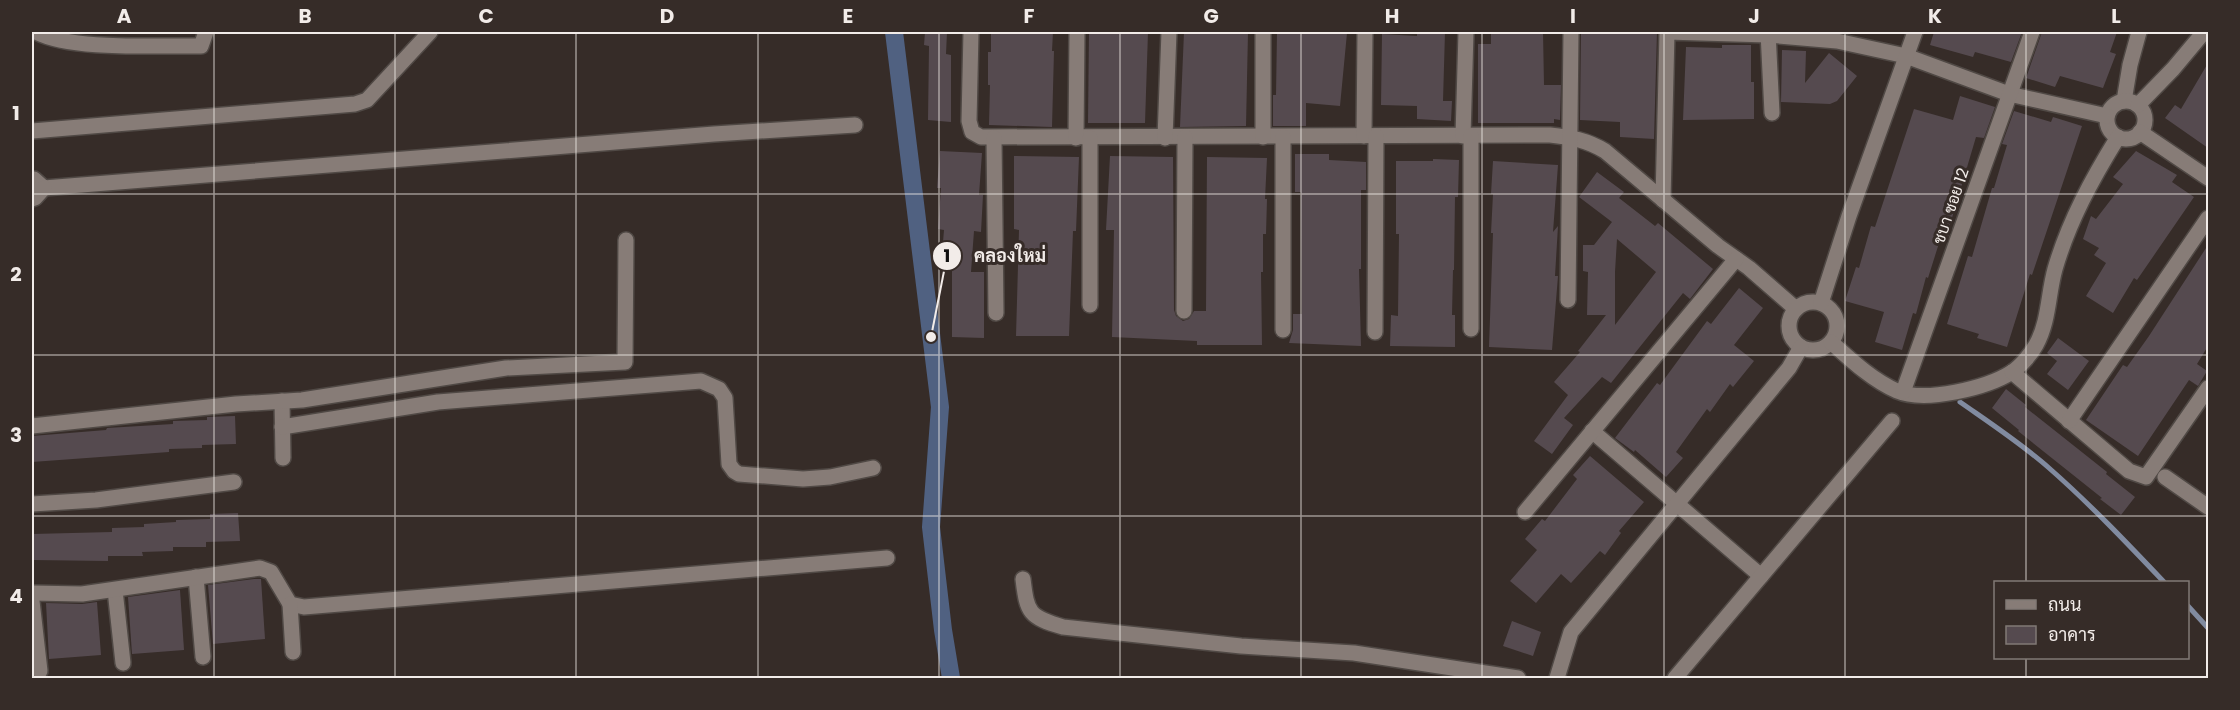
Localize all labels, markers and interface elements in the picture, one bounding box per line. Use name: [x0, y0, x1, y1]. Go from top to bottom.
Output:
text: A: [117, 2, 132, 30]
text: B: [298, 2, 312, 30]
text: C: [478, 2, 494, 30]
text: D: [660, 2, 674, 30]
text: E: [843, 2, 853, 30]
text: F: [1024, 2, 1035, 30]
text: G: [1203, 2, 1219, 30]
text: H: [1385, 2, 1399, 30]
text: I: [1570, 2, 1576, 30]
text: J: [1748, 2, 1760, 30]
text: K: [1928, 2, 1942, 30]
text: L: [2111, 2, 2121, 30]
text: 1: [12, 99, 20, 127]
street label: ชบา ซอย 12: [1927, 165, 1975, 247]
callout: คลองใหม่: [932, 238, 1058, 274]
text: 1: [944, 243, 950, 268]
text: คลองใหม่: [974, 243, 1046, 268]
text: 2: [10, 260, 22, 288]
text: 3: [10, 421, 22, 449]
legend: [1994, 581, 2189, 659]
text: 4: [9, 582, 23, 610]
text: ถนน: [2048, 592, 2081, 617]
text: อาคาร: [2048, 622, 2096, 647]

